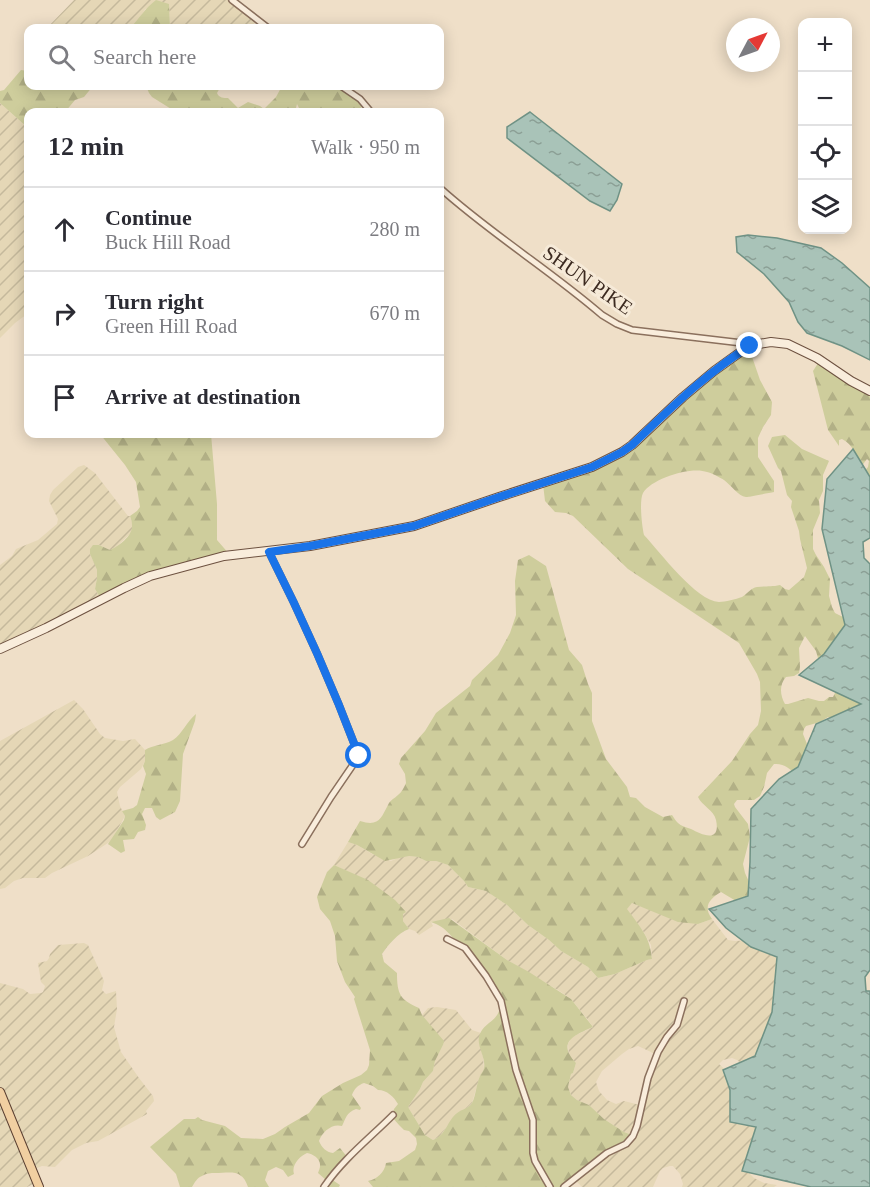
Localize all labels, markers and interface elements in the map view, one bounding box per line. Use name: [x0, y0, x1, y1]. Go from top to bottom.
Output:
north arrow: [726, 18, 780, 72]
map controls: [798, 18, 852, 234]
button: +: [798, 18, 852, 72]
search box: [24, 24, 444, 90]
icon: search: [45, 41, 78, 74]
text: Search here: [93, 44, 196, 69]
button: −: [798, 72, 852, 126]
button: locate: [798, 126, 852, 180]
text: 12 min: [48, 132, 124, 161]
text: Walk · 950 m: [311, 136, 420, 158]
button: layers: [798, 180, 852, 234]
text: Continue: [105, 205, 192, 230]
icon: ahead: [48, 213, 81, 246]
text: 280 m: [369, 218, 420, 240]
text: Buck Hill Road: [105, 231, 231, 253]
street label: SHUN PIKE: [539, 241, 637, 319]
text: Turn right: [105, 289, 204, 314]
icon: right: [48, 297, 81, 330]
text: 670 m: [369, 302, 420, 324]
text: Green Hill Road: [105, 315, 237, 337]
route end: [736, 332, 762, 358]
icon: arrive: [48, 381, 81, 414]
text: Arrive at destination: [105, 384, 301, 409]
route start: [345, 742, 371, 768]

